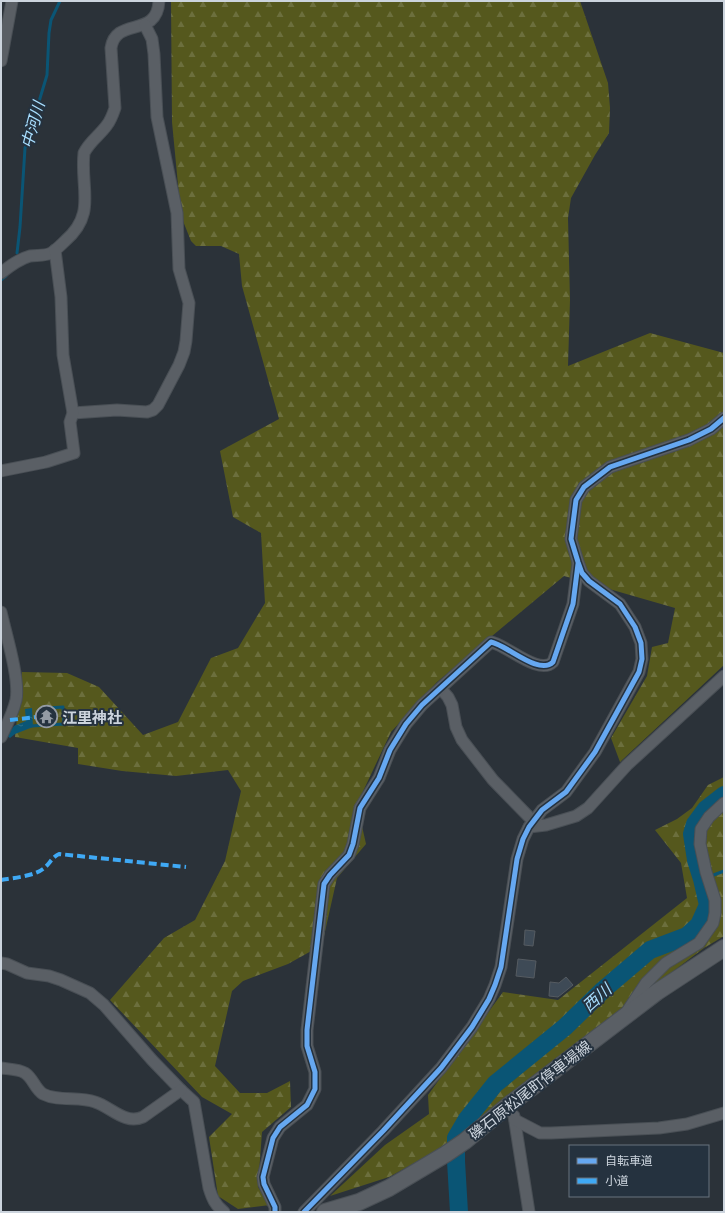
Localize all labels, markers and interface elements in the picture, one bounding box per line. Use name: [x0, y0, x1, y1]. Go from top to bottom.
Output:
water label: 中河川: [17, 97, 50, 151]
temple icon: 江里神社: [34, 704, 60, 730]
place label: 江里神社: [62, 708, 122, 727]
water label: 西川: [578, 978, 617, 1017]
street label: 礫石原松尾町停車場線: [465, 1036, 595, 1144]
legend: [569, 1145, 709, 1197]
text: 自転車道: [605, 1153, 653, 1169]
text: 小道: [605, 1173, 629, 1189]

